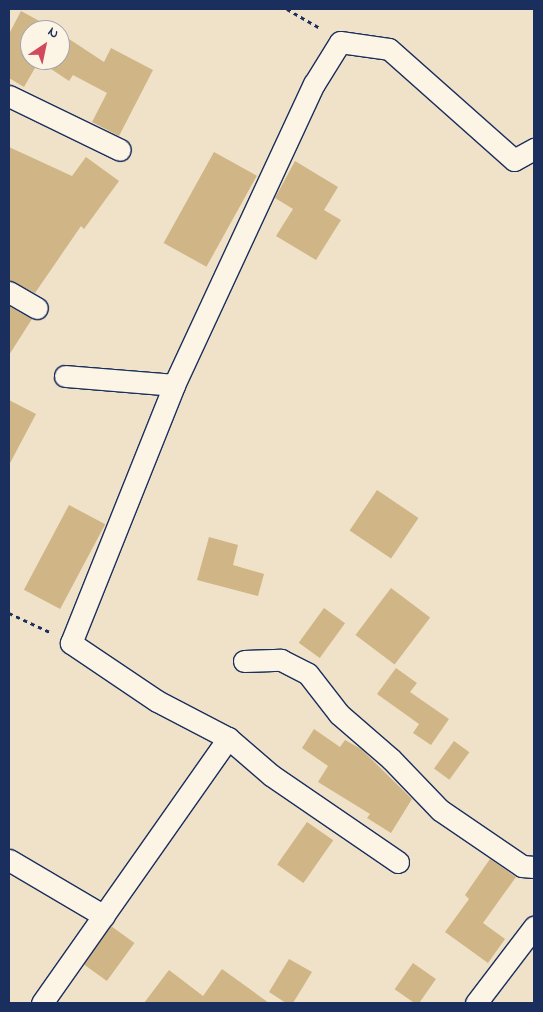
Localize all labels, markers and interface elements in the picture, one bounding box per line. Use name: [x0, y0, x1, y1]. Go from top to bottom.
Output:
north arrow: [20, 20, 70, 70]
text: N: [43, 22, 63, 44]

